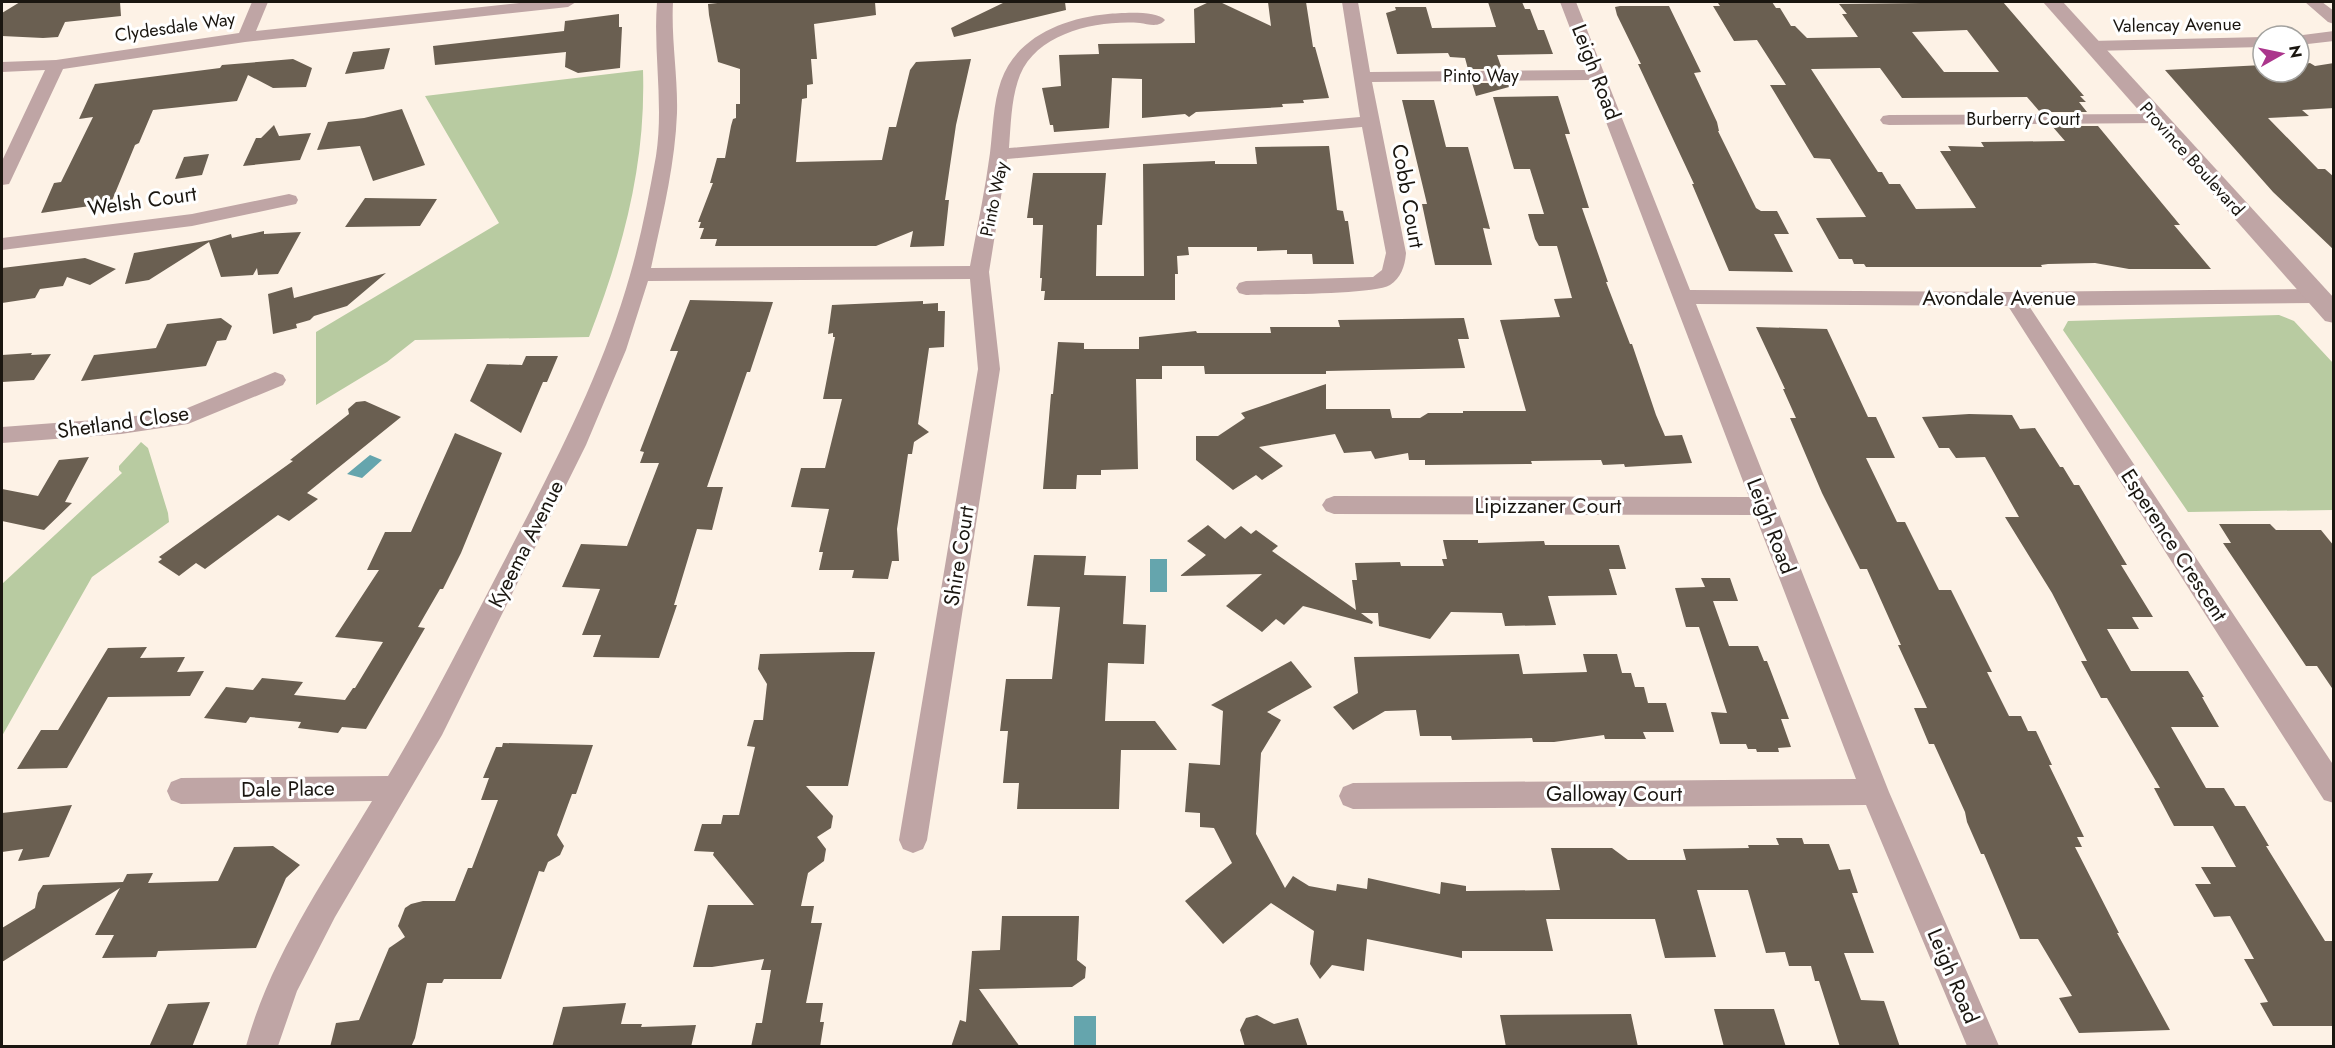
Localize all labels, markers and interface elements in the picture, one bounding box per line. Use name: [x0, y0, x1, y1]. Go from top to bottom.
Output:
street label: Clydesdale Way: [113, 6, 237, 48]
street label: Valencay Avenue: [2113, 11, 2241, 39]
street label: Leigh Road: [1564, 20, 1628, 124]
north arrow: [2251, 24, 2311, 84]
text: N: [2283, 44, 2308, 60]
street label: Pinto Way: [1443, 63, 1519, 89]
street label: Province Boulevard: [2134, 96, 2250, 222]
street label: Burberry Court: [1966, 106, 2080, 132]
street label: Cobb Court: [1384, 142, 1432, 250]
street label: Pinto Way: [973, 159, 1015, 239]
street label: Welsh Court: [86, 179, 198, 223]
street label: Avondale Avenue: [1922, 283, 2076, 313]
street label: Shetland Close: [55, 398, 191, 446]
street label: Esperence Crescent: [2113, 463, 2235, 627]
street label: Leigh Road: [1739, 474, 1803, 578]
street label: Kyeema Avenue: [481, 475, 571, 613]
street label: Lipizzaner Court: [1475, 491, 1621, 521]
street label: Shire Court: [936, 504, 982, 608]
street label: Dale Place: [241, 773, 335, 805]
street label: Galloway Court: [1546, 779, 1682, 809]
street label: Leigh Road: [1920, 924, 1986, 1028]

